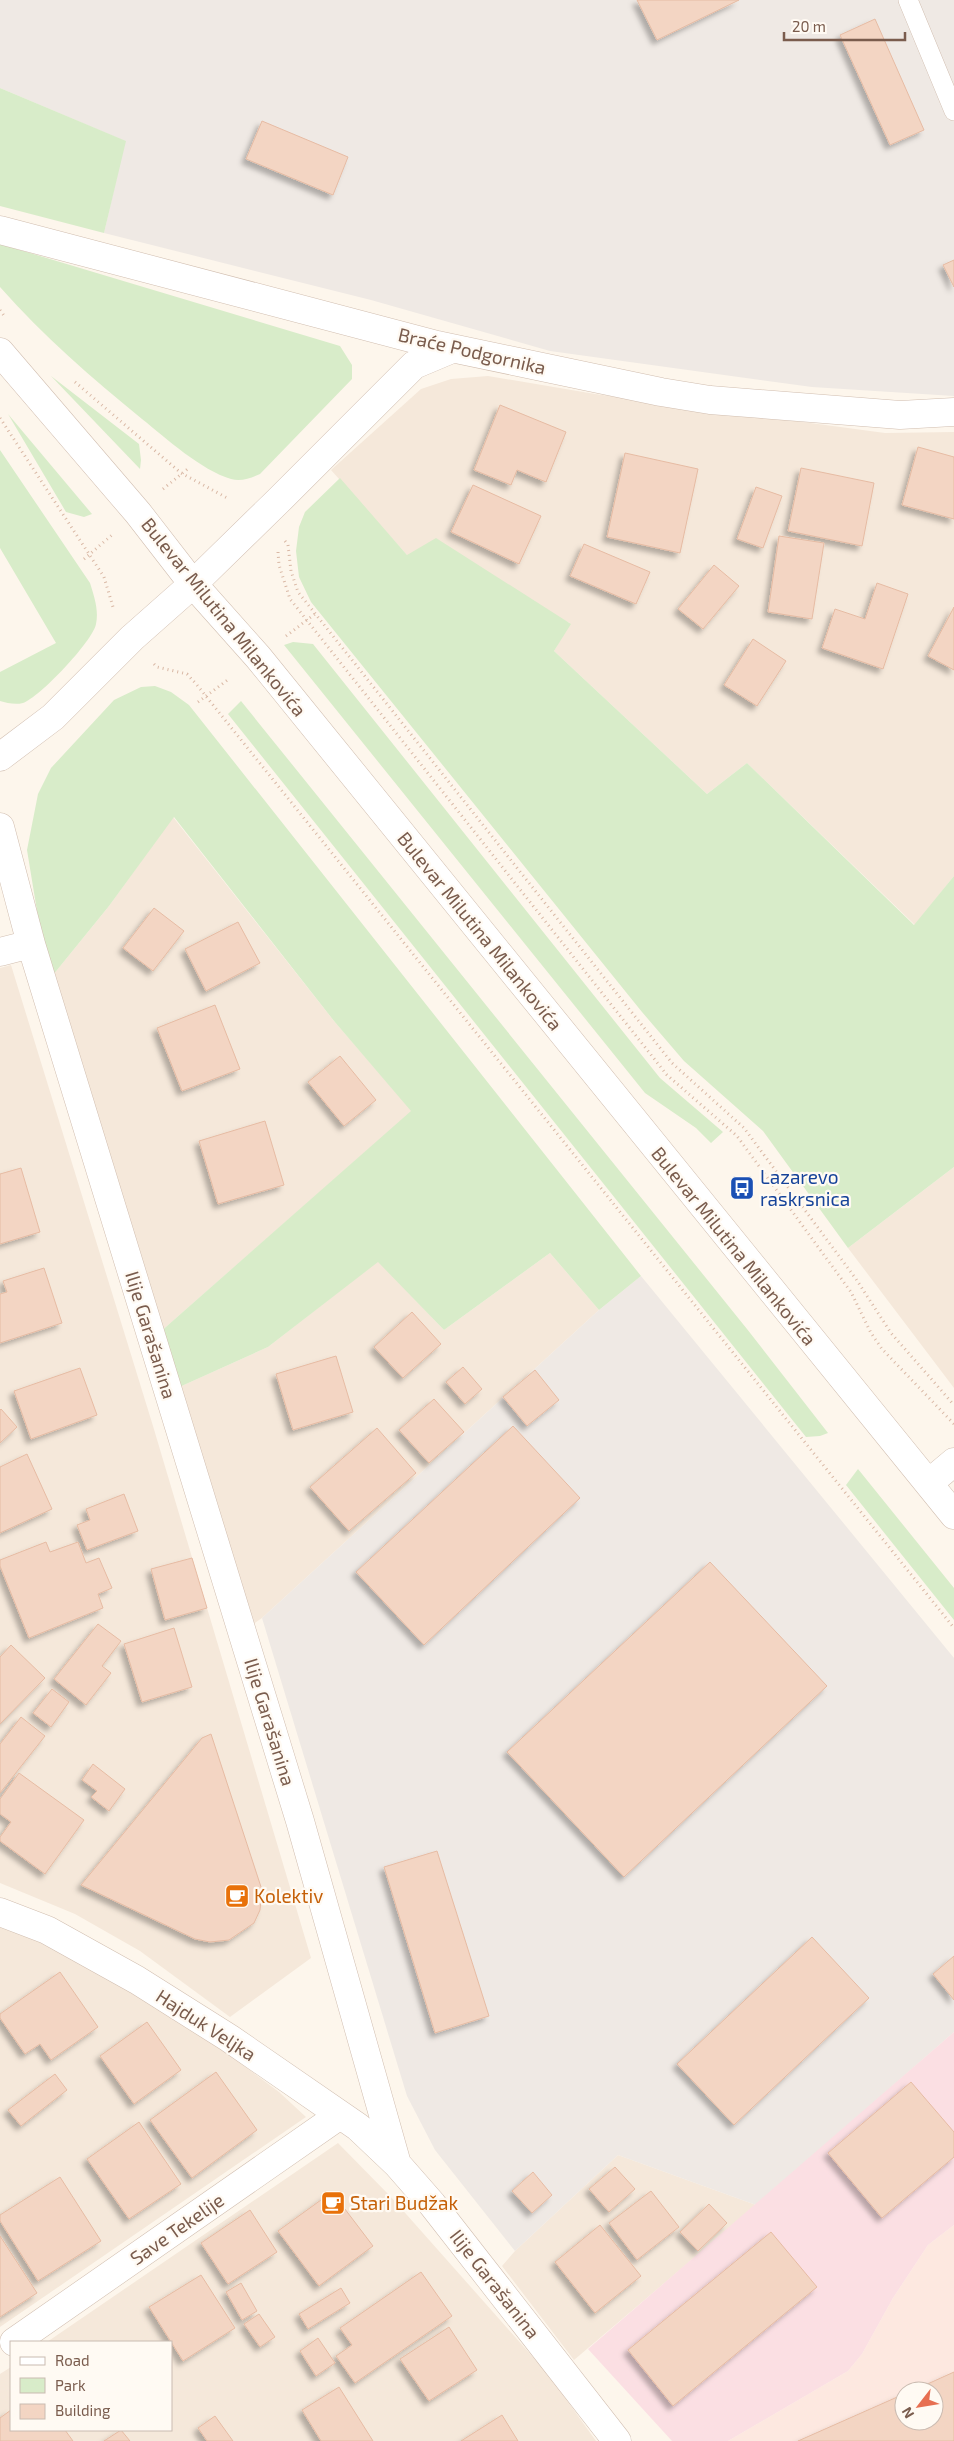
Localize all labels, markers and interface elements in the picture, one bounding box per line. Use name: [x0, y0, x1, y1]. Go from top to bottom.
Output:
scale bar: [784, 10, 905, 42]
text: 20 m: [792, 17, 826, 35]
street label: Braće Podgornika: [396, 322, 548, 379]
street label: Bulevar Milutina Milankovića: [137, 513, 312, 721]
street label: Bulevar Milutina Milankovića: [393, 827, 568, 1035]
street label: Bulevar Milutina Milankovića: [647, 1142, 822, 1350]
place label: Lazarevo raskrsnica: [760, 1165, 850, 1210]
bus stop icon: Lazarevo raskrsnica: [729, 1175, 755, 1201]
street label: Ilije Garašanina: [121, 1268, 182, 1401]
street label: Ilije Garašanina: [240, 1655, 301, 1788]
cafe icon: Kolektiv: [224, 1883, 250, 1909]
place label: Kolektiv: [254, 1884, 323, 1907]
street label: Hajduk Veljka: [152, 1984, 261, 2065]
street label: Save Tekelije: [125, 2188, 228, 2269]
cafe icon: Stari Budžak: [320, 2190, 346, 2216]
place label: Stari Budžak: [350, 2191, 458, 2214]
street label: Ilije Garašanina: [446, 2225, 545, 2343]
legend: [10, 2341, 172, 2431]
text: Road: [55, 2351, 90, 2369]
text: Park: [55, 2376, 86, 2394]
north arrow: [894, 2381, 944, 2431]
text: Building: [55, 2401, 111, 2419]
text: N: [898, 2404, 917, 2422]

